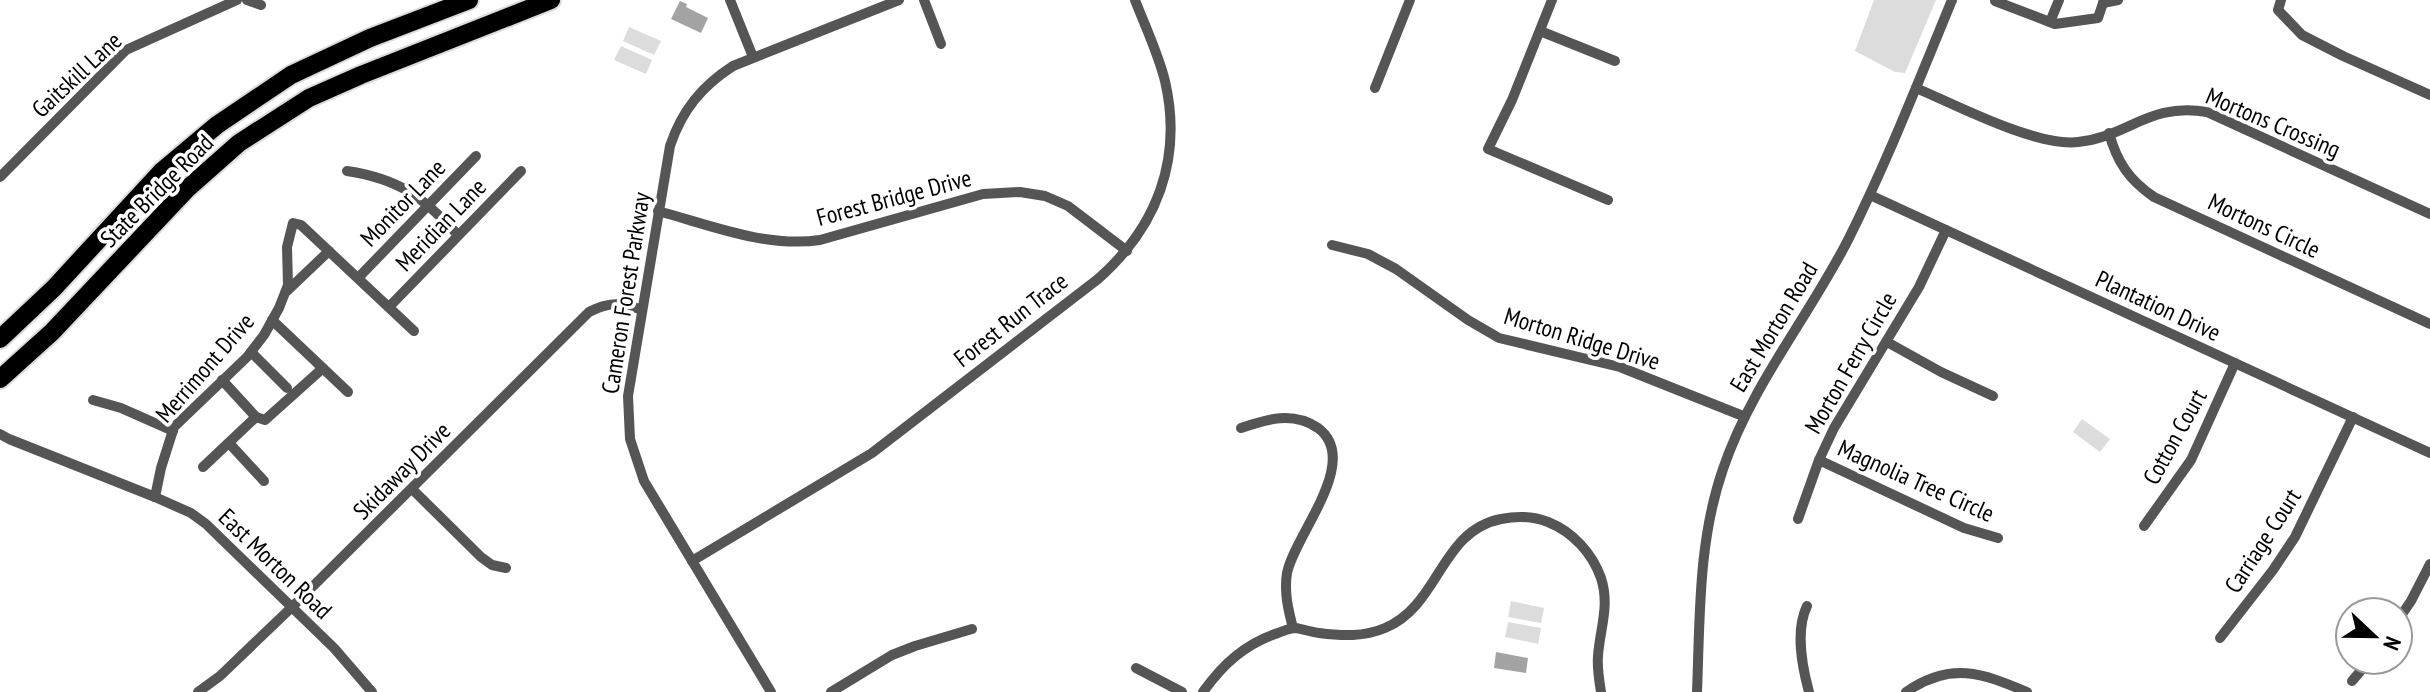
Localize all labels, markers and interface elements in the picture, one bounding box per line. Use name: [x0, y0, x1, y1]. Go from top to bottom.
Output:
street label: Gaitskill Lane: [25, 25, 128, 124]
street label: Mortons Crossing: [2201, 80, 2345, 165]
street label: State Bridge Road: [93, 127, 220, 254]
street label: Monitor Lane: [353, 152, 452, 253]
street label: Forest Bridge Drive: [813, 162, 975, 233]
street label: Meridian Lane: [389, 172, 493, 278]
street label: Mortons Circle: [2203, 186, 2325, 265]
street label: Cameron Forest Parkway: [594, 190, 657, 396]
street label: East Morton Road: [1723, 256, 1824, 397]
street label: Plantation Drive: [2091, 263, 2226, 348]
street label: Forest Run Trace: [947, 265, 1074, 374]
street label: Morton Ferry Circle: [1798, 286, 1904, 439]
street label: Morton Ridge Drive: [1500, 300, 1664, 377]
street label: Merrimont Drive: [149, 306, 261, 429]
street label: Cotton Court: [2136, 383, 2214, 490]
street label: Skidaway Drive: [346, 415, 457, 526]
street label: Magnolia Tree Circle: [1833, 432, 1999, 529]
street label: Carriage Court: [2217, 482, 2308, 599]
street label: East Morton Road: [212, 502, 339, 625]
north arrow: [2334, 596, 2414, 676]
text: N: [2377, 633, 2408, 654]

